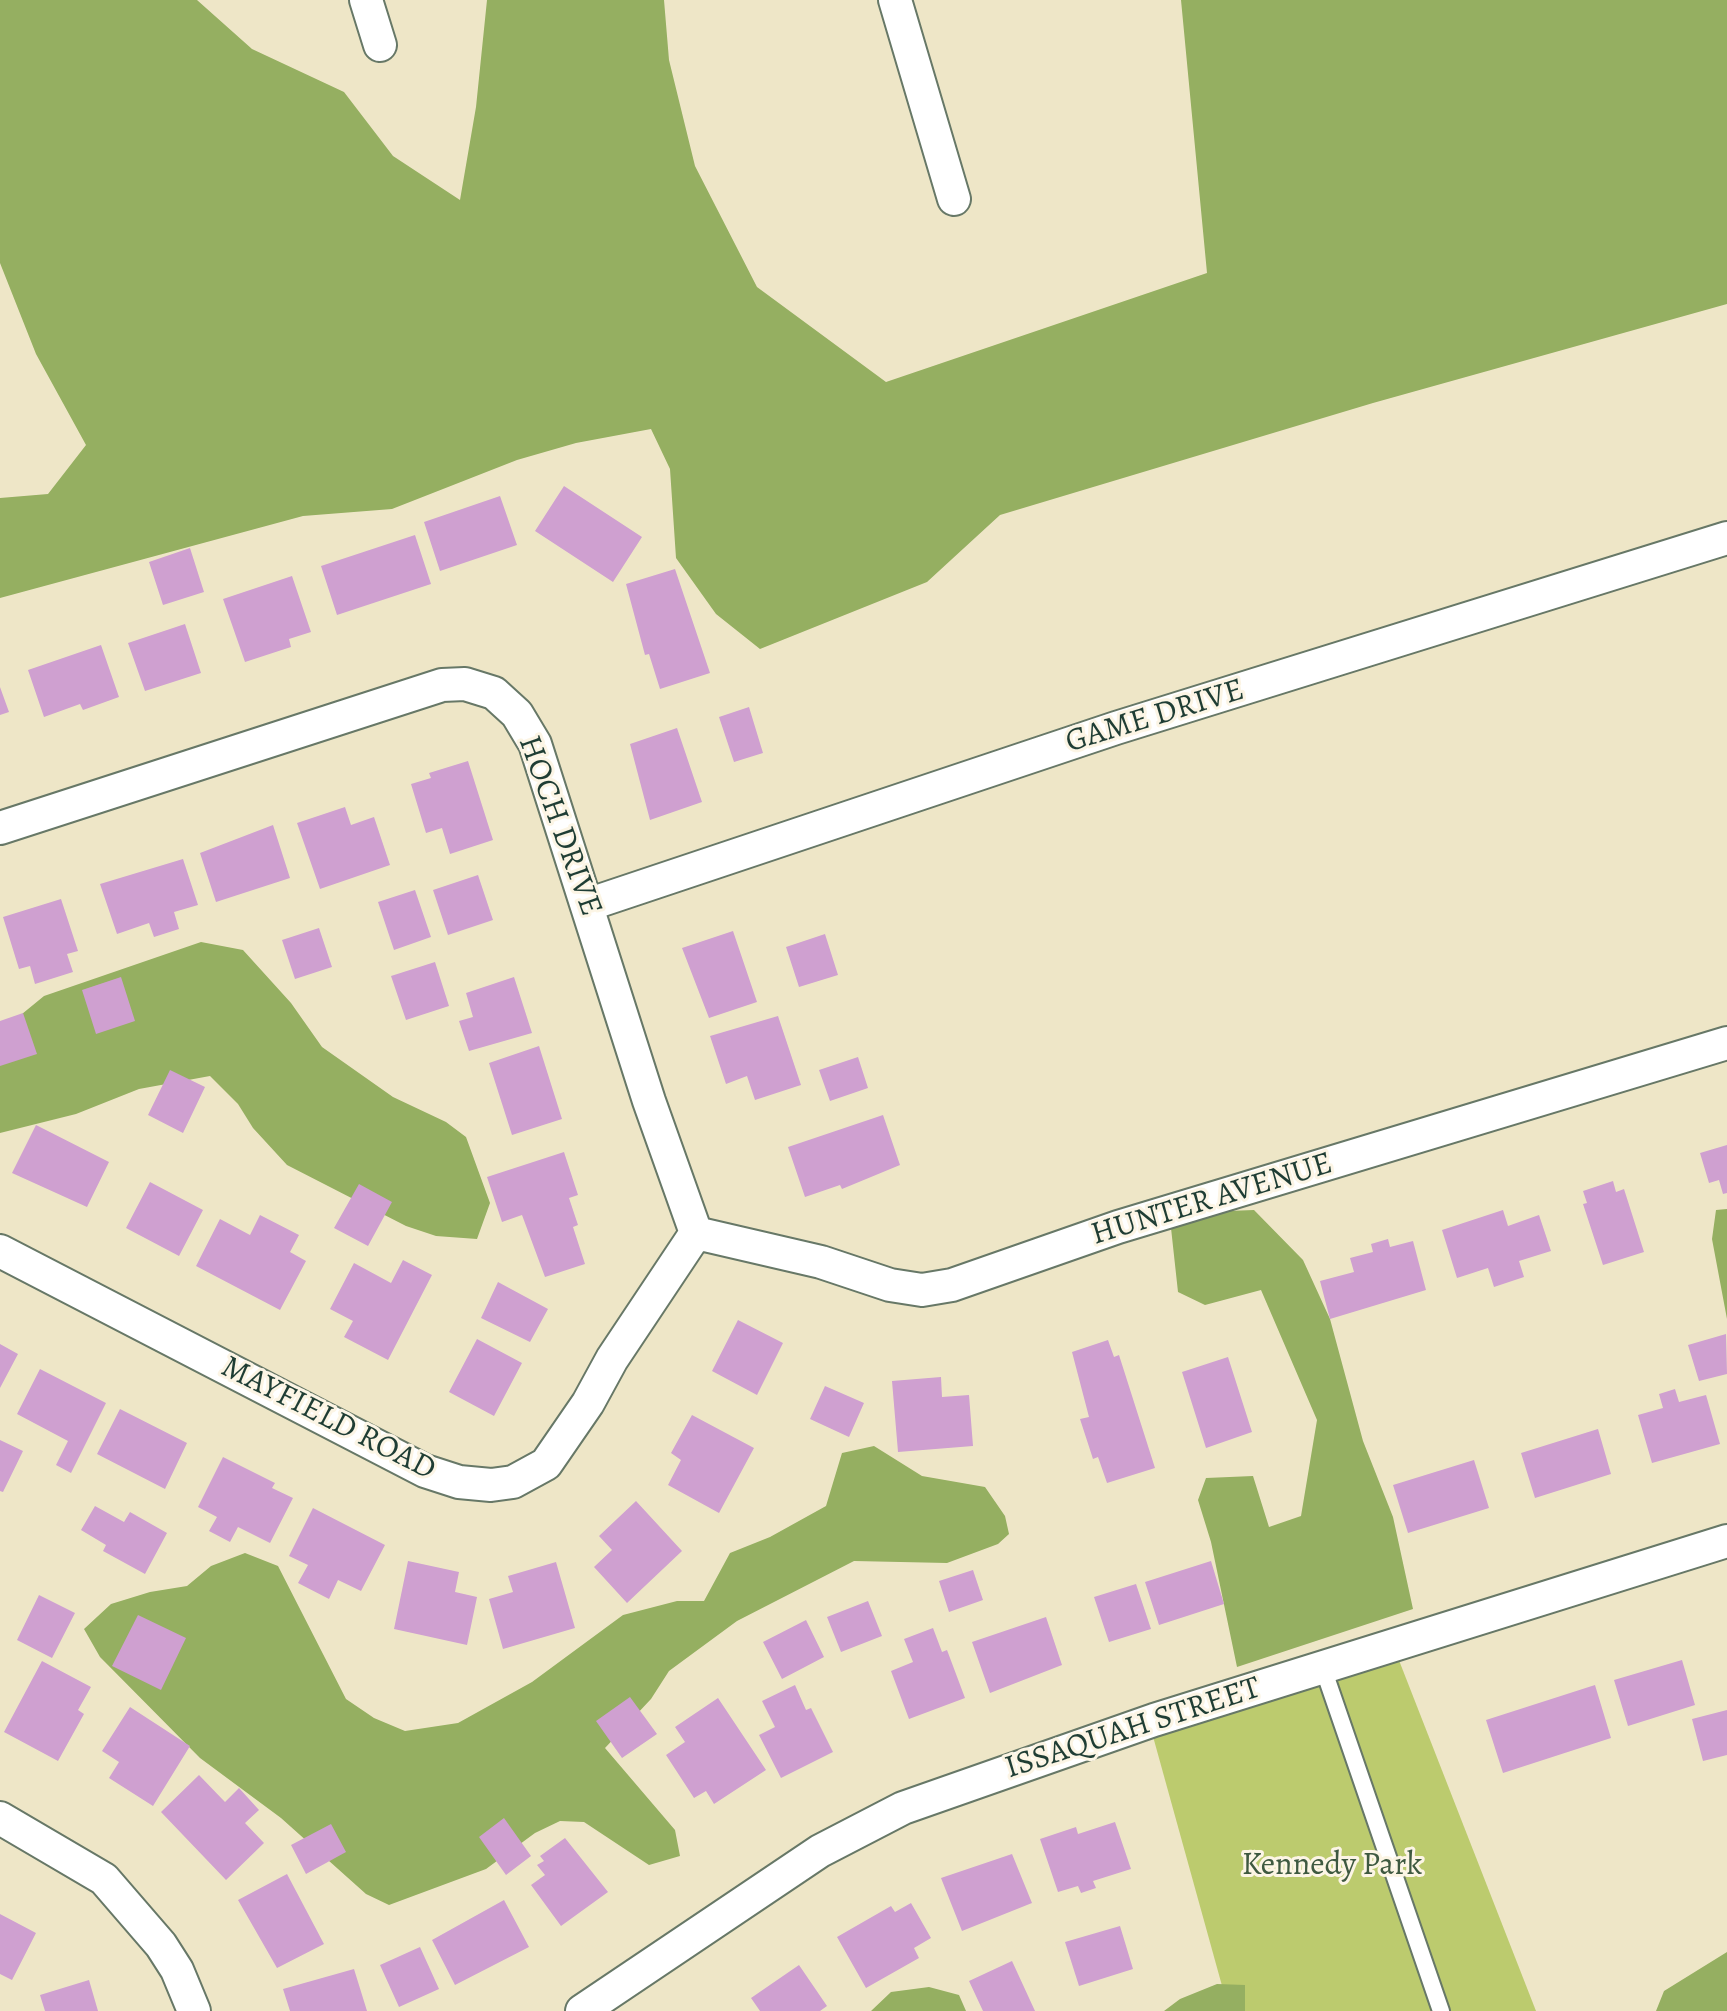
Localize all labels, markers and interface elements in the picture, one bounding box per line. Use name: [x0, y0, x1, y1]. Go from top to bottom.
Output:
street label: GAME DRIVE: [1061, 672, 1249, 762]
street label: HOCH DRIVE: [509, 731, 609, 921]
street label: HUNTER AVENUE: [1087, 1145, 1337, 1255]
street label: MAYFIELD ROAD: [214, 1348, 442, 1490]
street label: ISSAQUAH STREET: [1001, 1670, 1265, 1788]
park label: Kennedy Park: [1242, 1847, 1422, 1885]

